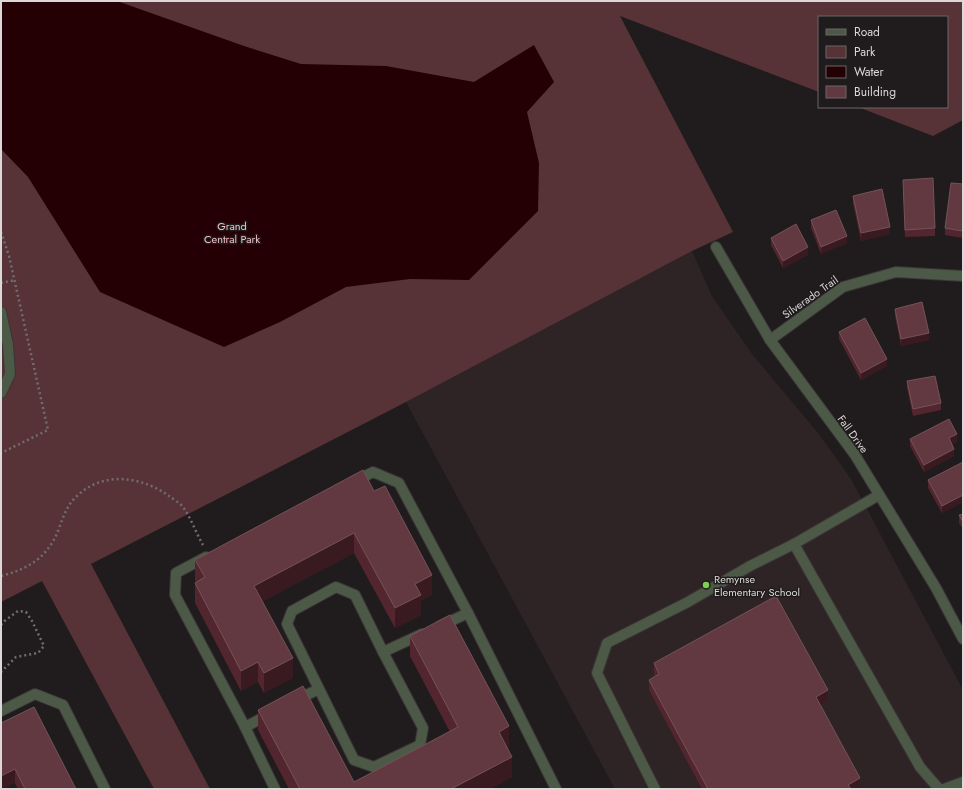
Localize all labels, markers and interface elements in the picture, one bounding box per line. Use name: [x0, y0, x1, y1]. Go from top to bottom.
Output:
legend: [818, 16, 948, 108]
text: Road: [854, 23, 880, 41]
text: Park: [854, 43, 876, 61]
text: Water: [854, 63, 885, 81]
text: Building: [854, 83, 896, 101]
park label: Grand Central Park: [204, 218, 260, 247]
street label: Silverado Trail: [779, 272, 841, 322]
street label: Fall Drive: [834, 412, 872, 456]
place label: Remynse Elementary School: [714, 571, 800, 600]
marker: Remynse Elementary School: [701, 580, 711, 590]

